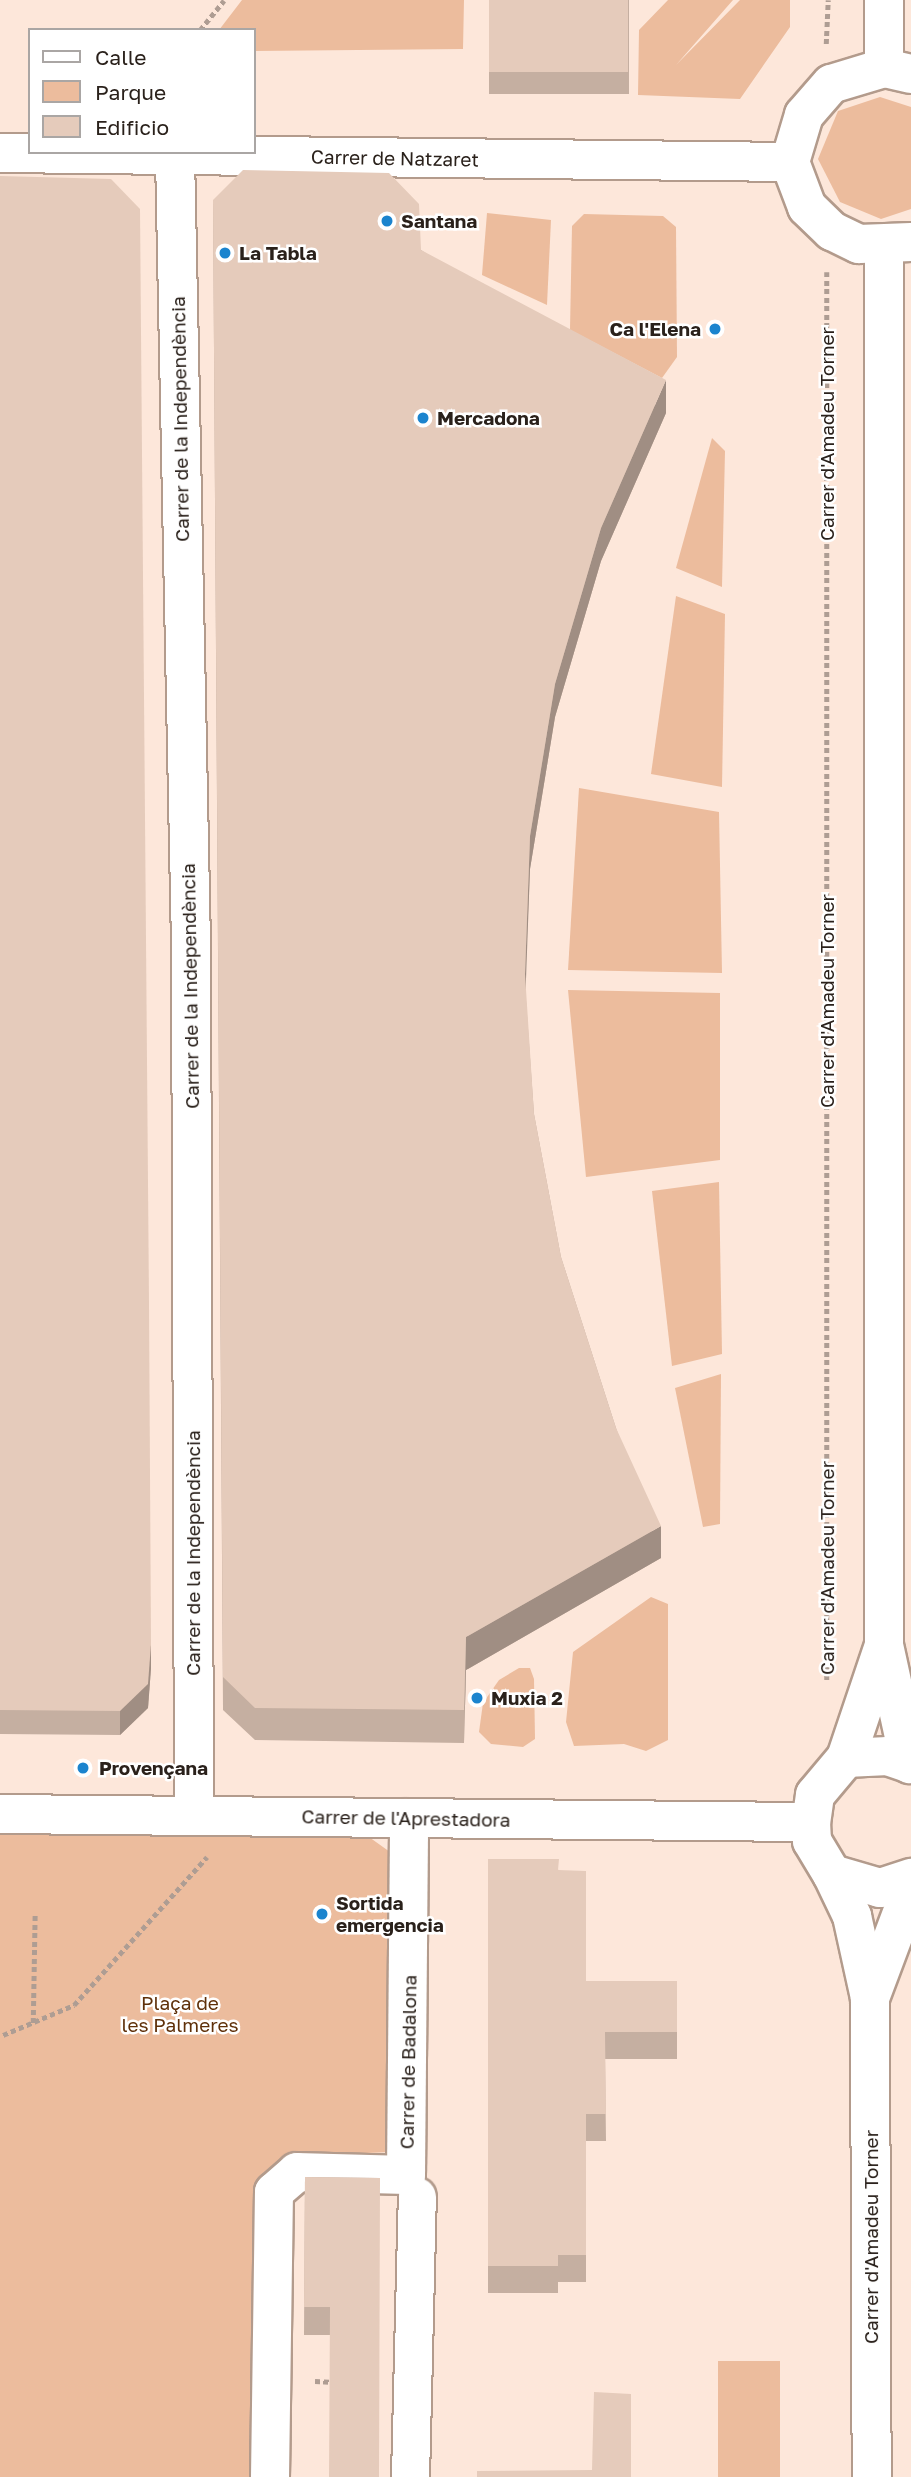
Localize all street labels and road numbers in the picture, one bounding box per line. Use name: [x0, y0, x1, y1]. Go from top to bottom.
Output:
street label: Carrer de Natzaret: [311, 145, 479, 171]
street label: Carrer de la Independència: [166, 296, 194, 542]
street label: Carrer d'Amadeu Torner: [816, 327, 838, 541]
street label: Carrer de la Independència: [176, 863, 204, 1109]
street label: Carrer d'Amadeu Torner: [816, 894, 838, 1108]
street label: Carrer de la Independència: [182, 1430, 204, 1676]
street label: Carrer d'Amadeu Torner: [816, 1461, 838, 1675]
street label: Carrer de l'Aprestadora: [301, 1805, 511, 1831]
street label: Carrer de Badalona: [395, 1975, 421, 2149]
street label: Carrer d'Amadeu Torner: [860, 2130, 882, 2344]

